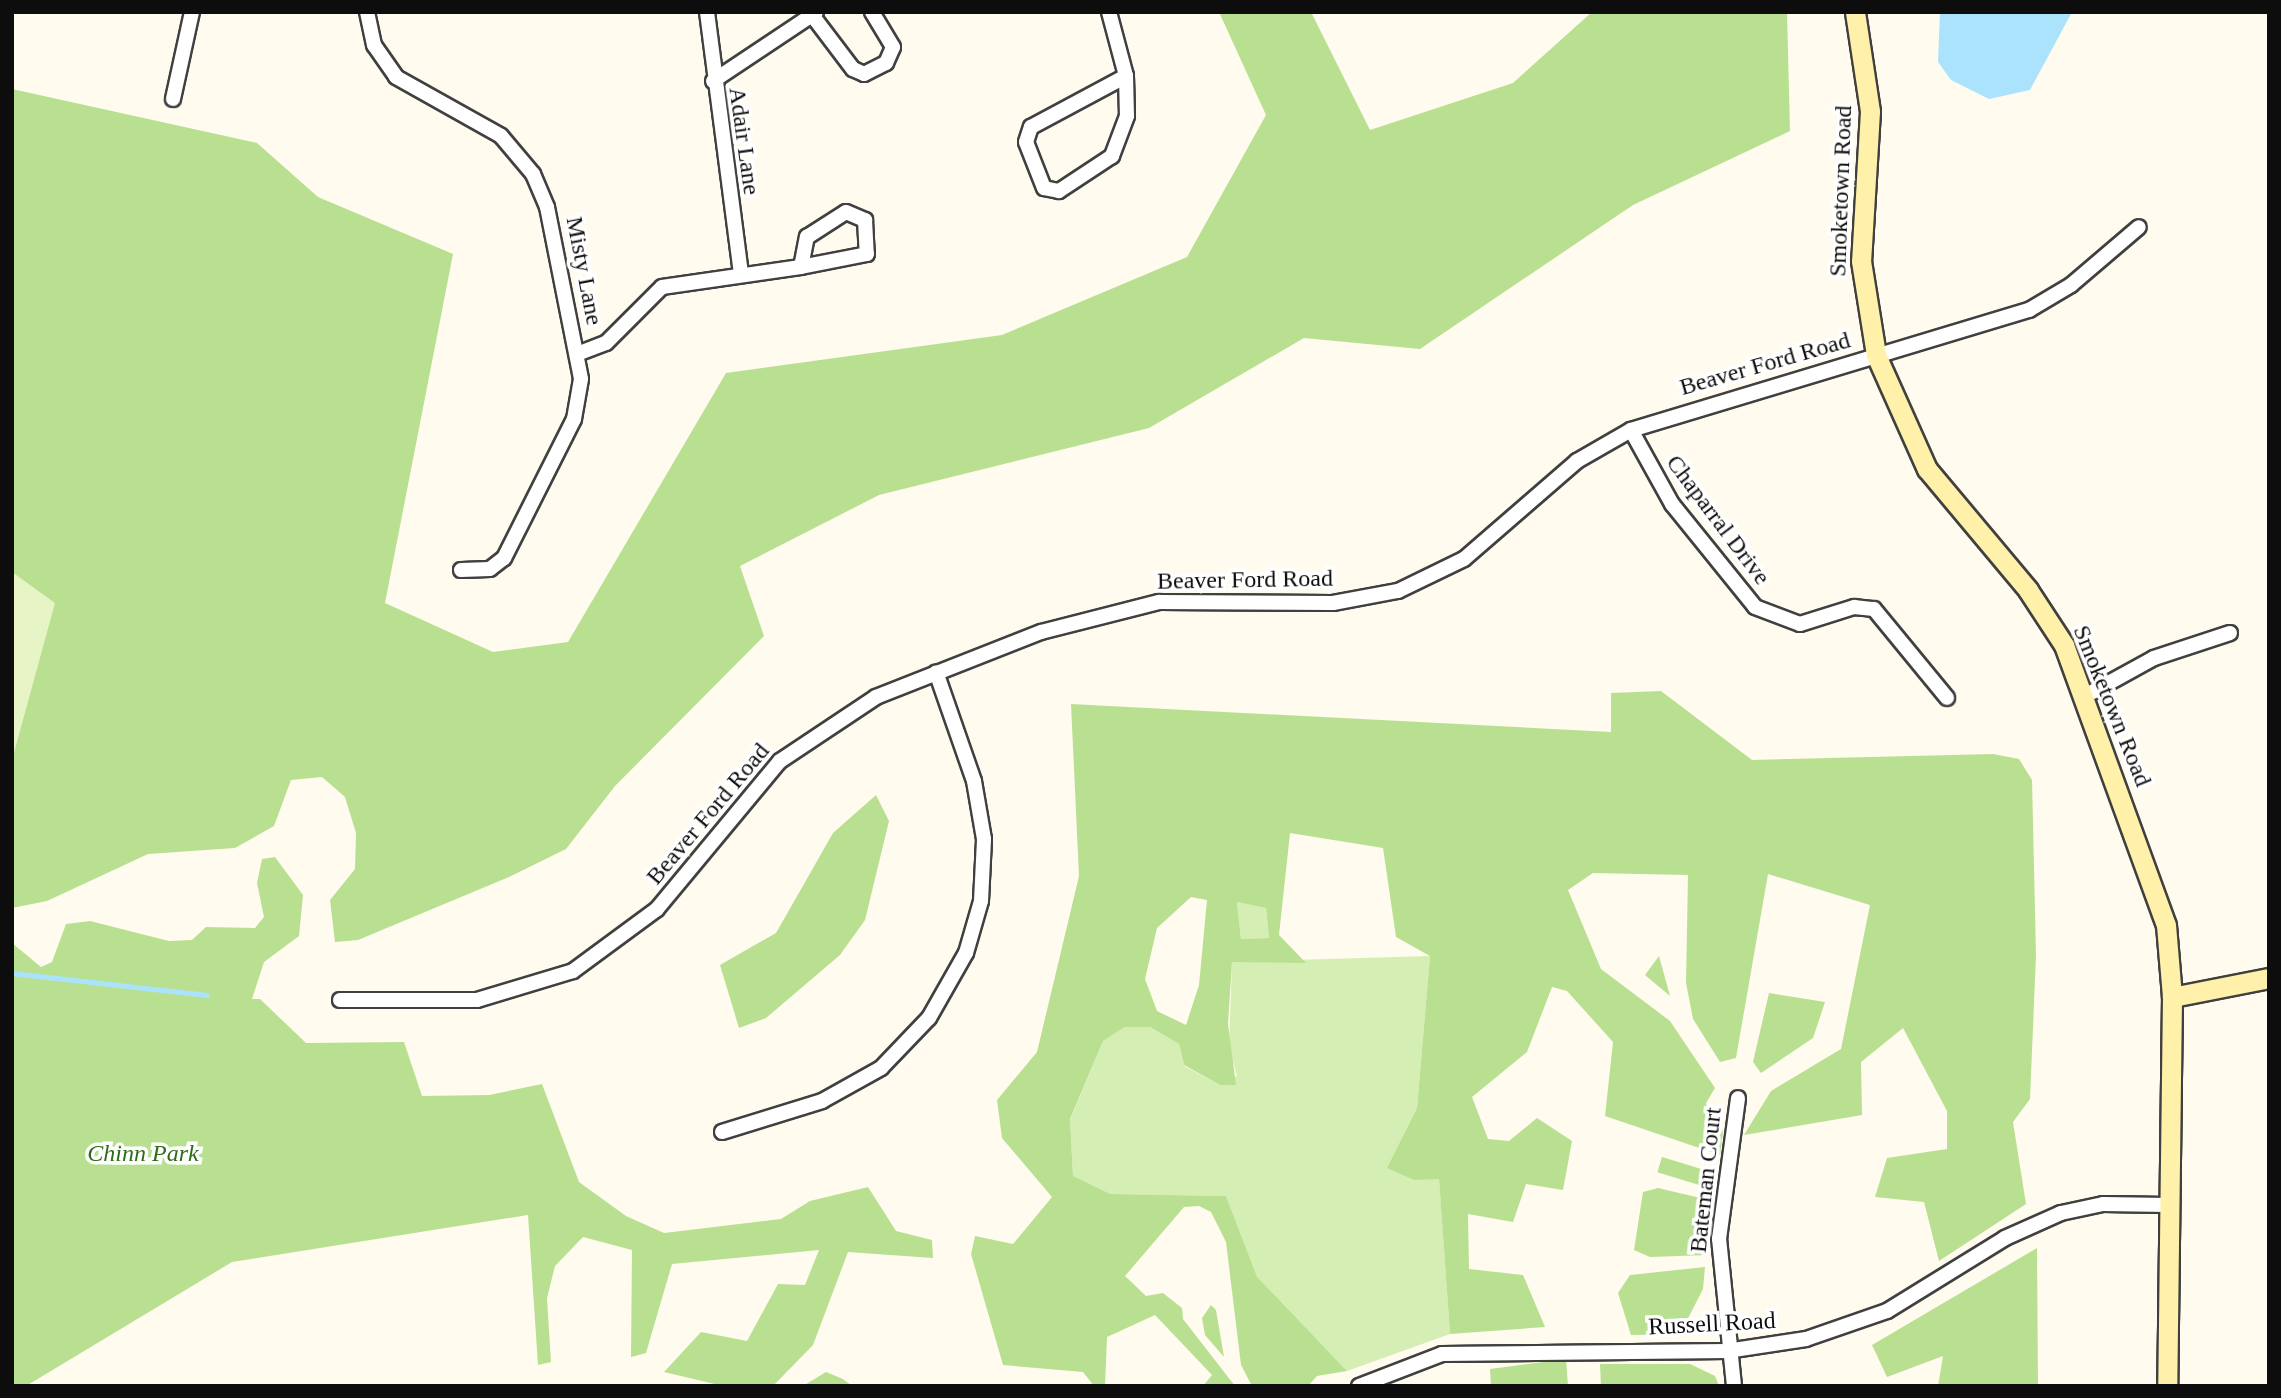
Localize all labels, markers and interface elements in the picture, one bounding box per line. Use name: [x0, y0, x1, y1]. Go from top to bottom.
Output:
street label: Adair Lane: [722, 85, 766, 197]
street label: Smoketown Road: [1824, 105, 1858, 277]
street label: Misty Lane: [559, 214, 609, 328]
street label: Beaver Ford Road: [1676, 326, 1854, 402]
street label: Chaparral Drive: [1660, 449, 1776, 591]
street label: Beaver Ford Road: [1157, 564, 1333, 596]
street label: Smoketown Road: [2067, 621, 2157, 791]
street label: Beaver Ford Road: [640, 737, 776, 891]
street label: Bateman Court: [1684, 1106, 1728, 1254]
park label: Chinn Park: [87, 1140, 199, 1168]
street label: Russell Road: [1648, 1306, 1776, 1342]

